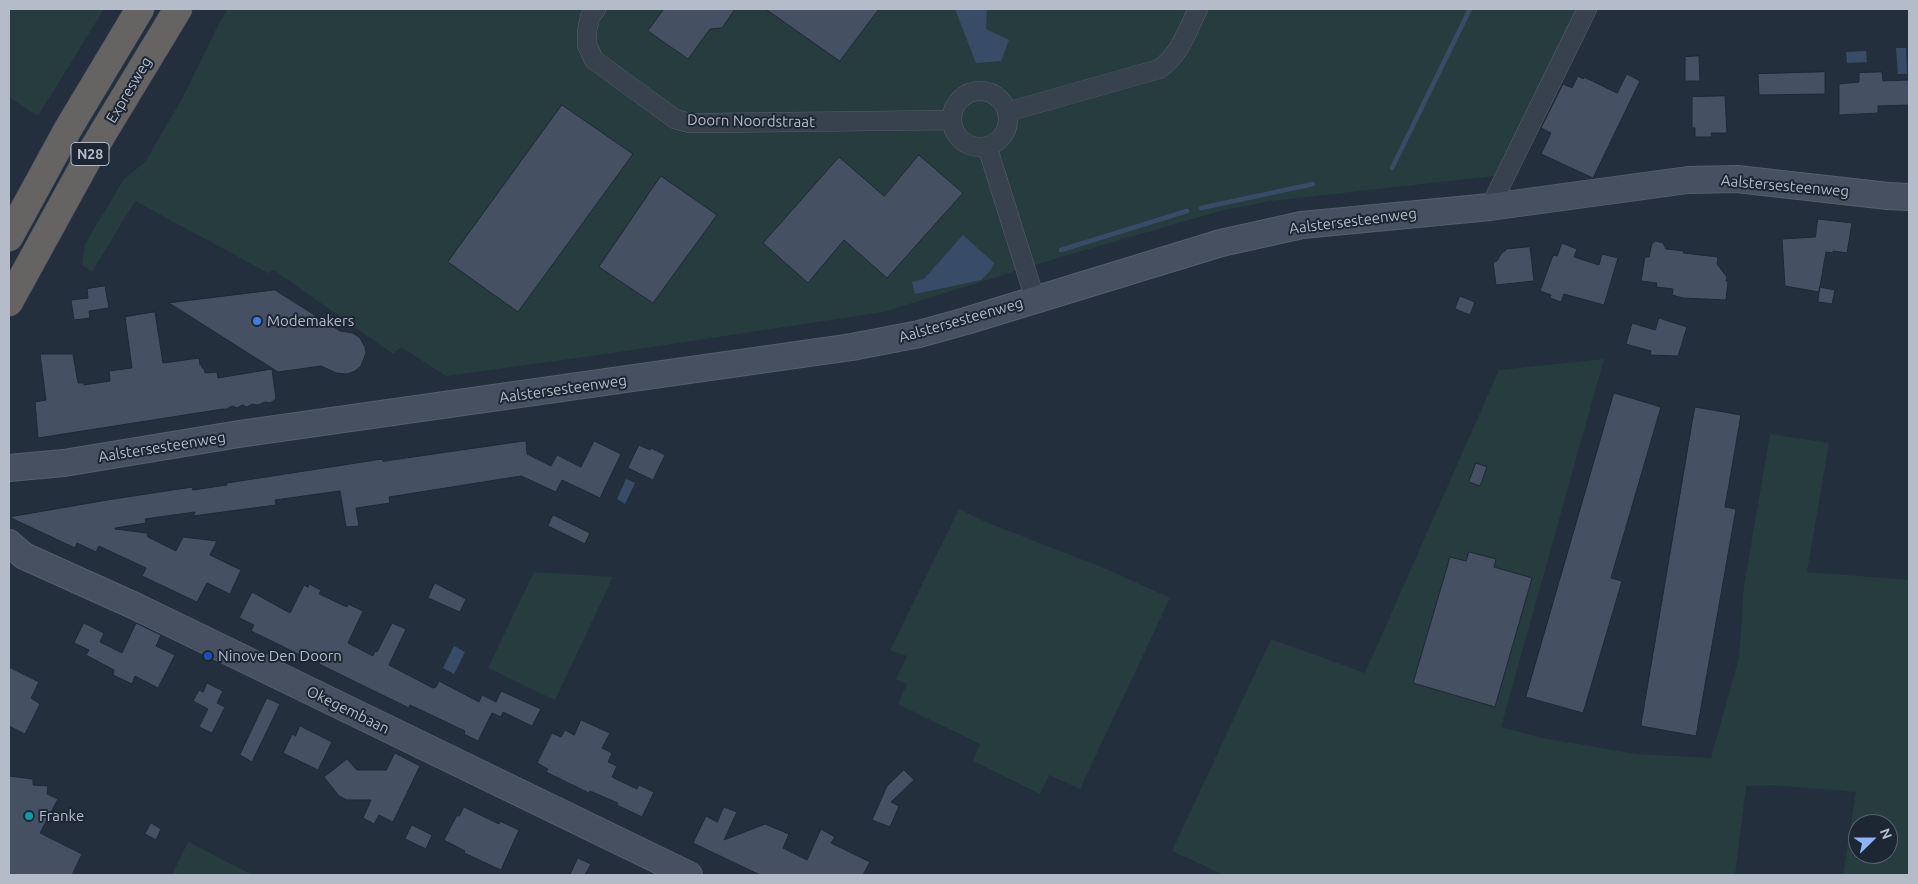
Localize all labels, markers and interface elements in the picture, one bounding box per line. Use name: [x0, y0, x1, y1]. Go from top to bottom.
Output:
street label: Expresweg: [102, 54, 156, 126]
street label: Doorn Noordstraat: [687, 111, 815, 131]
road number: N28: [71, 142, 109, 166]
street label: Aalstersesteenweg: [1720, 171, 1850, 201]
street label: Aalstersesteenweg: [1288, 204, 1418, 238]
street label: Aalstersesteenweg: [897, 294, 1025, 346]
place label: Modemakers: [267, 312, 354, 330]
marker: Modemakers: [251, 315, 263, 327]
street label: Aalstersesteenweg: [498, 371, 628, 407]
street label: Aalstersesteenweg: [97, 428, 227, 466]
place label: Ninove Den Doorn: [218, 647, 342, 665]
marker: Ninove Den Doorn: [202, 650, 214, 662]
street label: Okegembaan: [304, 682, 392, 738]
place label: Franke: [39, 807, 84, 825]
marker: Franke: [23, 810, 35, 822]
north arrow: [1848, 814, 1898, 864]
text: N: [1877, 826, 1895, 842]

